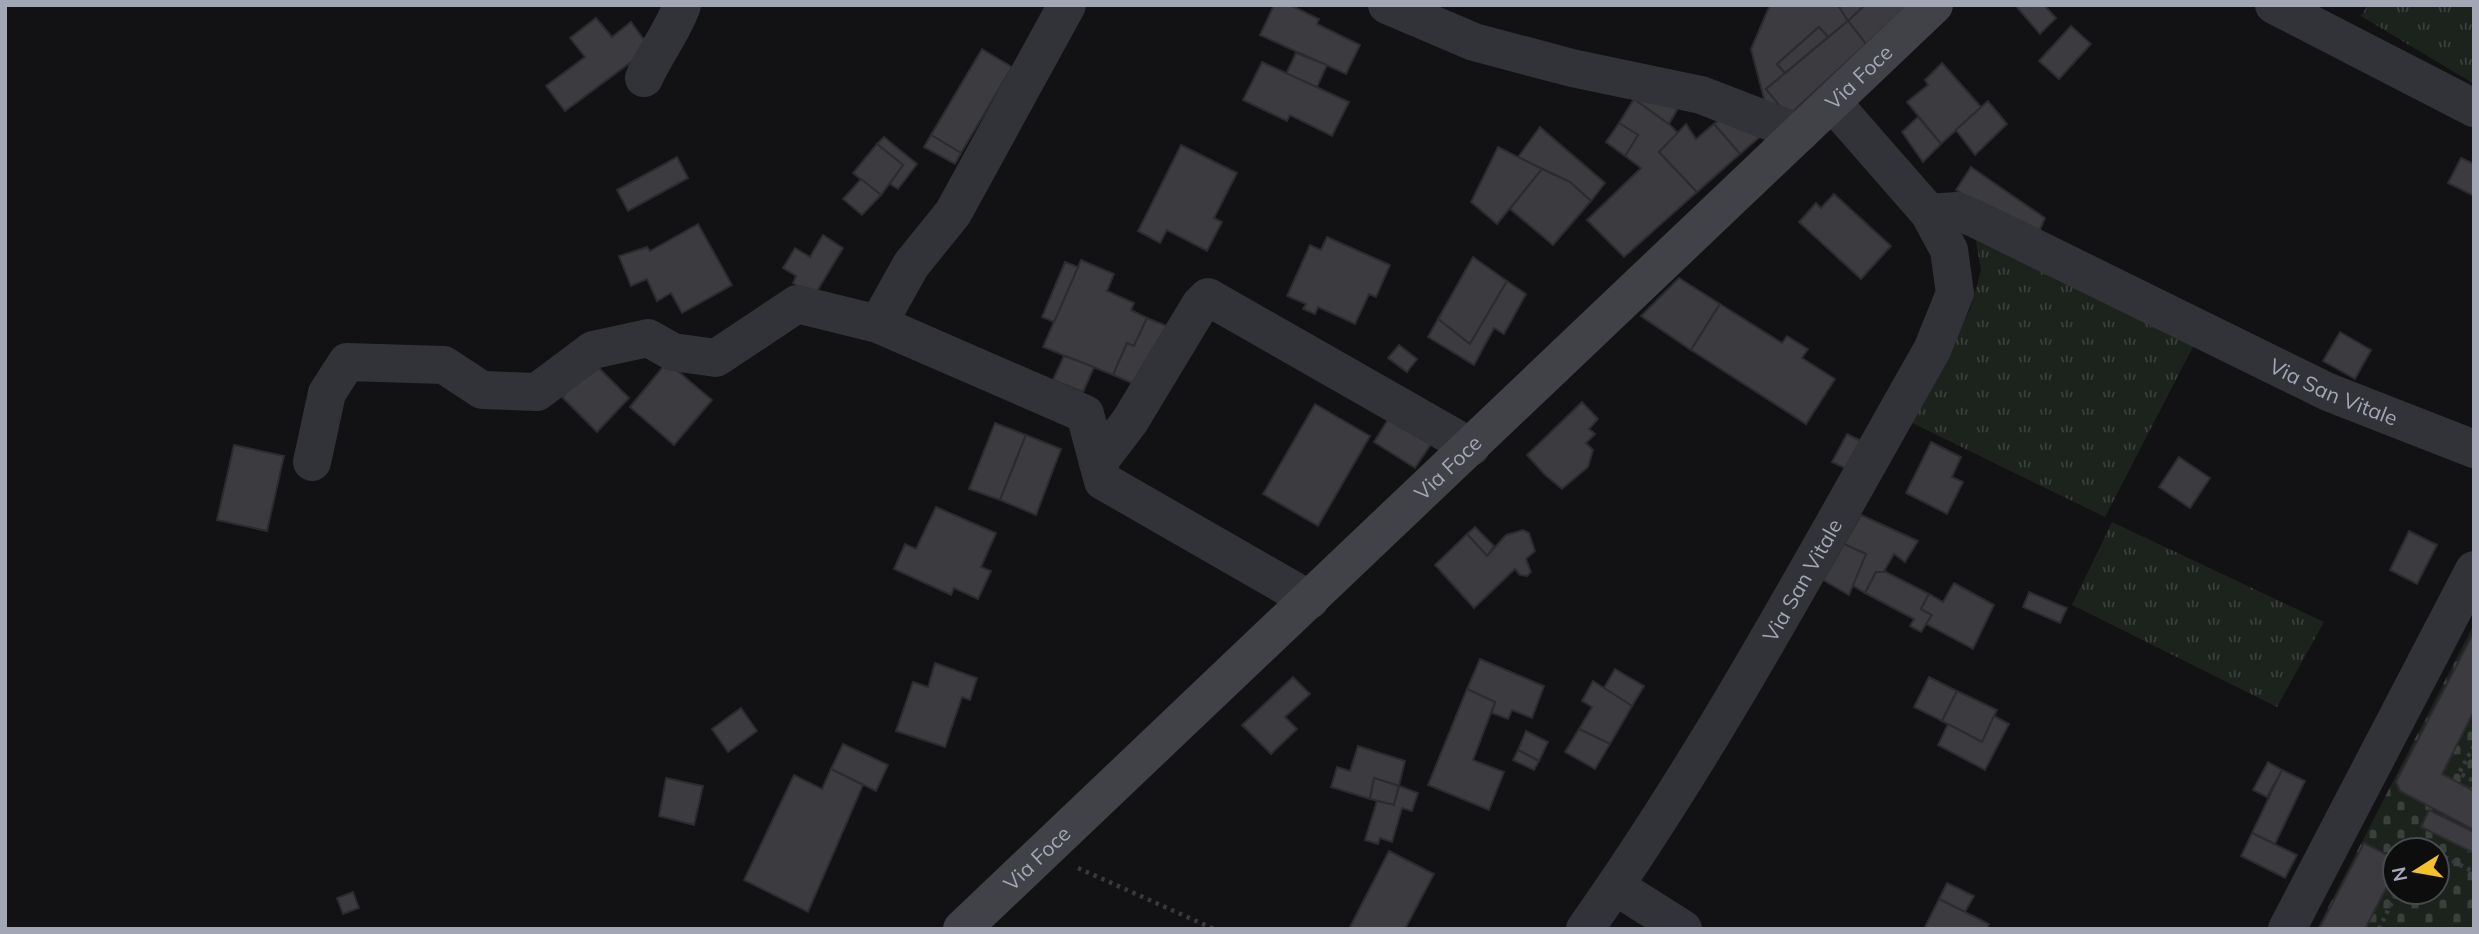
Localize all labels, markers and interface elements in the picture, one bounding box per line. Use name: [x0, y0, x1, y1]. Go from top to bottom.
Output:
street label: Via Foce: [1820, 39, 1898, 115]
street label: Via San Vitale: [2265, 352, 2401, 431]
street label: Via Foce: [1409, 429, 1487, 505]
street label: Via San Vitale: [1757, 514, 1847, 646]
street label: Via Foce: [998, 820, 1076, 896]
north arrow: [2381, 836, 2451, 906]
text: N: [2386, 865, 2412, 884]

